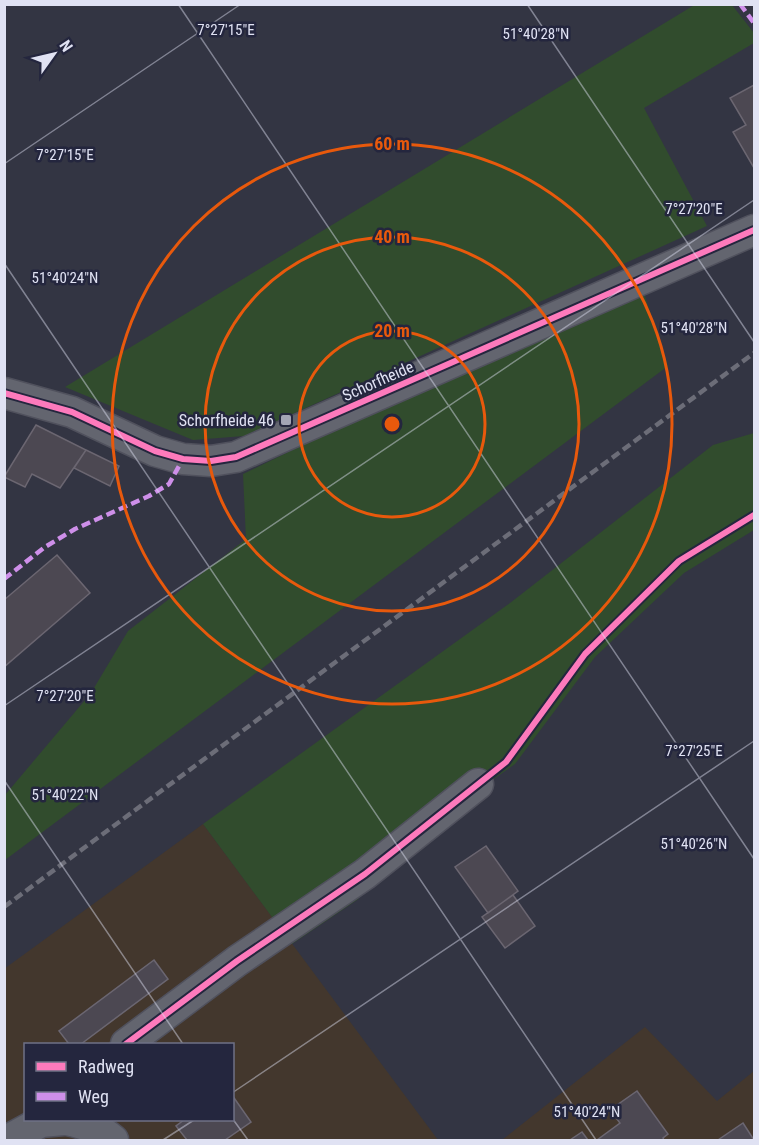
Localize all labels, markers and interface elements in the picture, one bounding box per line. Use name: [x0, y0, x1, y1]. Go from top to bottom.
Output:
text: 7°27'15"E: [197, 21, 255, 39]
north arrow: [24, 24, 84, 84]
text: 51°40'28"N: [503, 25, 569, 43]
text: N: [55, 37, 77, 55]
text: 60 m: [374, 133, 410, 154]
text: 7°27'15"E: [36, 146, 94, 164]
text: 7°27'20"E: [665, 200, 723, 218]
text: 40 m: [374, 226, 410, 247]
text: 51°40'24"N: [32, 269, 98, 287]
text: 51°40'28"N: [661, 319, 727, 337]
text: 20 m: [374, 320, 410, 341]
street label: Schorfheide: [339, 357, 417, 405]
place label: Schorfheide 46: [179, 411, 274, 430]
marker: Schorfheide 46: [279, 413, 293, 427]
centre of rings: [382, 414, 402, 434]
text: 7°27'20"E: [36, 687, 94, 705]
text: 7°27'25"E: [665, 742, 723, 760]
text: 51°40'22"N: [32, 786, 98, 804]
text: 51°40'26"N: [661, 835, 727, 853]
legend: [24, 1043, 234, 1121]
text: Radweg: [78, 1056, 134, 1077]
text: Weg: [78, 1086, 109, 1107]
text: 51°40'24"N: [554, 1103, 620, 1121]

